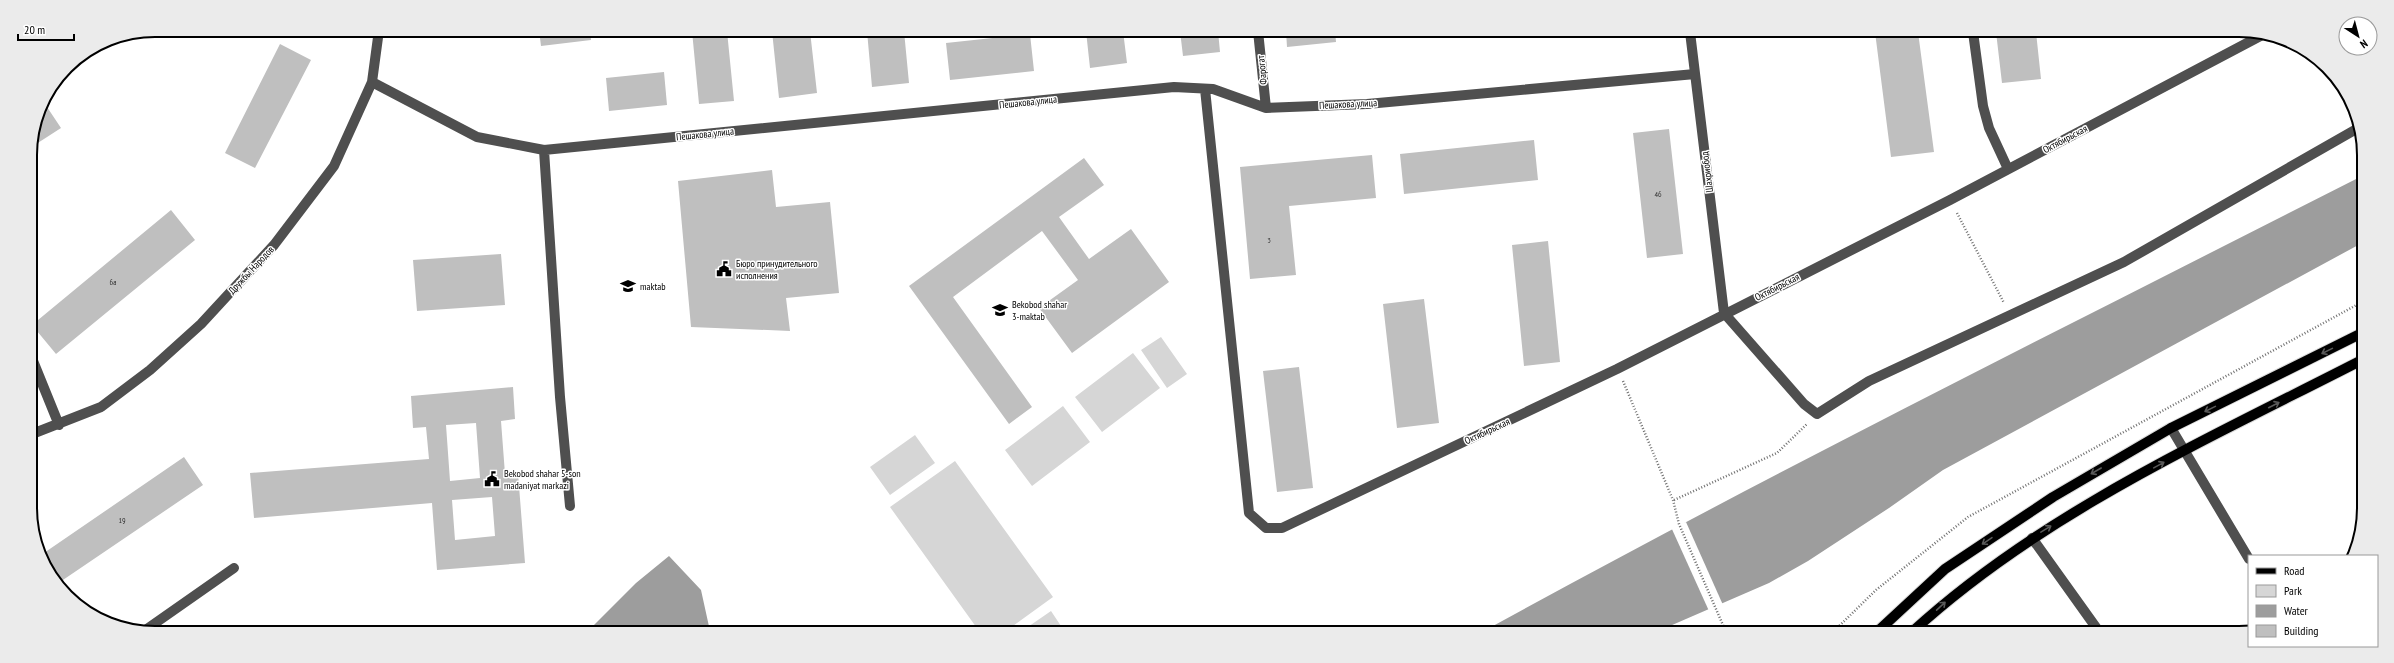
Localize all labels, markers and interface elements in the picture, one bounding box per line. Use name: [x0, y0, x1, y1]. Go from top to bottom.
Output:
scale bar: [18, 16, 74, 42]
north arrow: [2338, 16, 2378, 56]
text: 20 m: [24, 22, 45, 37]
text: N: [2357, 37, 2370, 52]
street label: Фарогат: [1254, 54, 1270, 85]
street label: Пешакова улица: [998, 93, 1058, 111]
street label: Пешакова улица: [1319, 96, 1377, 112]
street label: Октябирьская: [2041, 122, 2090, 156]
street label: Пешакова улица: [675, 125, 735, 143]
street label: Шахриобод: [1698, 150, 1716, 193]
house number: 46: [1654, 189, 1662, 199]
house number: 3: [1267, 235, 1271, 245]
street label: Дружбы Народов: [225, 243, 277, 297]
place label: Бюро принудительного исполнения: [736, 257, 818, 282]
public building icon: Бюро принудительного исполнения: [715, 260, 733, 278]
street label: Октябирьская: [1752, 270, 1802, 304]
house number: 6а: [110, 277, 116, 287]
school or university icon: maktab: [619, 277, 637, 295]
place label: maktab: [640, 280, 665, 293]
place label: Bekobod shahar 3-maktab: [1012, 298, 1067, 323]
school or university icon: Bekobod shahar 3-maktab: [991, 301, 1009, 319]
one-way arrow: [2321, 348, 2333, 355]
one-way arrow: [2268, 401, 2280, 408]
one-way arrow: [2205, 406, 2217, 413]
street label: Октябирьская: [1462, 415, 1512, 447]
one-way arrow: [2153, 461, 2165, 469]
place label: Bekobod shahar 5-son madaniyat markazi: [504, 467, 581, 492]
one-way arrow: [2090, 468, 2102, 476]
public building icon: Bekobod shahar 5-son madaniyat markazi: [483, 470, 501, 488]
house number: 19: [118, 515, 126, 525]
one-way arrow: [2040, 525, 2052, 533]
one-way arrow: [1982, 537, 1993, 545]
legend: [2248, 555, 2378, 647]
text: Road: [2284, 563, 2304, 578]
text: Park: [2284, 583, 2302, 598]
one-way arrow: [1936, 601, 1946, 611]
text: Water: [2284, 603, 2309, 618]
text: Building: [2284, 623, 2319, 638]

